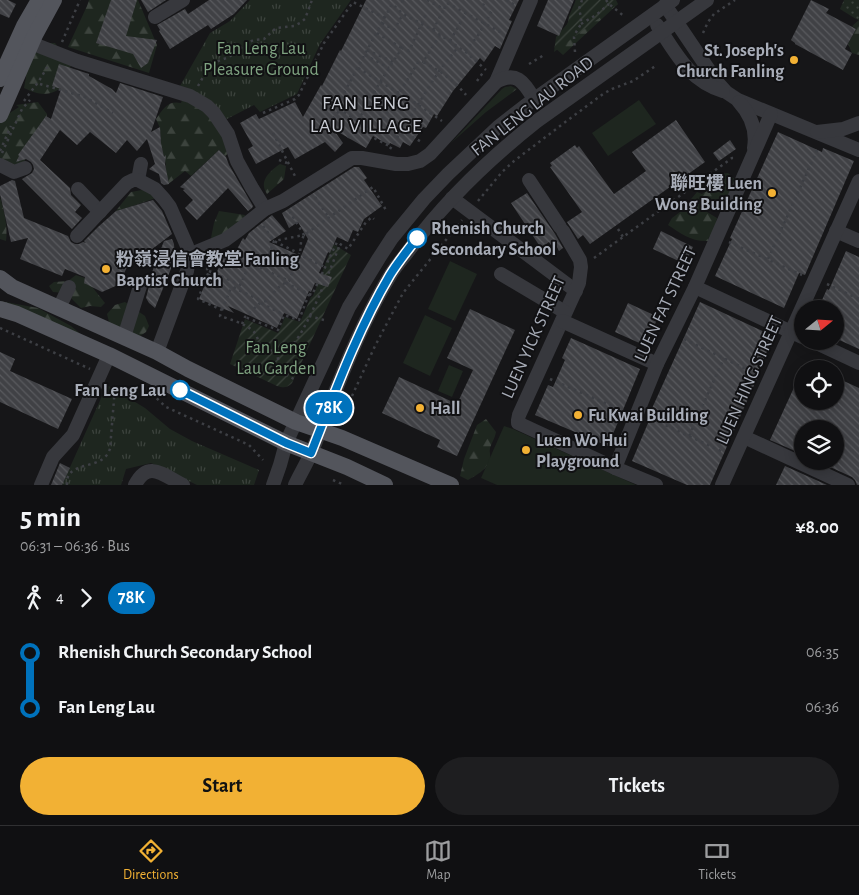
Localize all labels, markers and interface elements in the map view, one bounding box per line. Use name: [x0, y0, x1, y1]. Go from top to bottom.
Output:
park label: Fan Leng Lau Pleasure Ground: [203, 40, 319, 79]
place label: St. Joseph's Church Fanling: [677, 42, 785, 81]
street label: FAN LENG LAU ROAD: [468, 54, 597, 160]
marker: St. Joseph's Church Fanling: [788, 54, 800, 66]
district label: FAN LENG LAU VILLAGE: [310, 93, 422, 136]
place label: 聯旺樓 Luen Wong Building: [655, 173, 763, 214]
marker: 聯旺樓 Luen Wong Building: [766, 187, 778, 199]
place label: Rhenish Church Secondary School: [431, 220, 556, 259]
marker: Rhenish Church Secondary School: [407, 228, 427, 248]
street label: LUEN FAT STREET: [631, 244, 700, 365]
place label: 粉嶺浸信會教堂 Fanling Baptist Church: [116, 249, 300, 290]
marker: 粉嶺浸信會教堂 Fanling Baptist Church: [100, 263, 112, 275]
street label: LUEN YICK STREET: [499, 273, 569, 401]
north arrow: [794, 300, 844, 350]
map controls: [794, 300, 844, 470]
street label: LUEN HING STREET: [713, 313, 786, 447]
park label: Fan Leng Lau Garden: [236, 339, 316, 378]
button: locate: [794, 360, 844, 410]
marker: Fan Leng Lau: [170, 380, 190, 400]
place label: Fan Leng Lau: [74, 382, 167, 400]
line badge: 78K: [300, 392, 358, 424]
text: 78K: [315, 399, 343, 417]
place label: Hall: [430, 400, 460, 418]
marker: Hall: [414, 402, 426, 414]
place label: Fu Kwai Building: [588, 407, 709, 425]
marker: Fu Kwai Building: [572, 409, 584, 421]
button: layers: [794, 420, 844, 470]
place label: Luen Wo Hui Playground: [536, 432, 627, 471]
marker: Luen Wo Hui Playground: [520, 444, 532, 456]
text: 5 min: [20, 504, 81, 532]
text: ¥8.00: [795, 518, 839, 537]
text: 06:31 – 06:36 · Bus: [20, 538, 130, 554]
icon: walk: [20, 584, 48, 612]
icon: forward: [72, 584, 100, 612]
text: 4: [56, 589, 64, 605]
text: 78K: [118, 589, 145, 607]
text: Rhenish Church Secondary School: [58, 643, 312, 662]
text: 06:35: [806, 644, 839, 660]
text: Fan Leng Lau: [58, 698, 155, 717]
text: 06:36: [805, 699, 839, 715]
button: Start: [20, 757, 425, 815]
button: Tickets: [435, 757, 839, 815]
tab: Directions: [123, 837, 179, 884]
tab: Map: [424, 837, 452, 884]
tab: Tickets: [698, 837, 736, 884]

